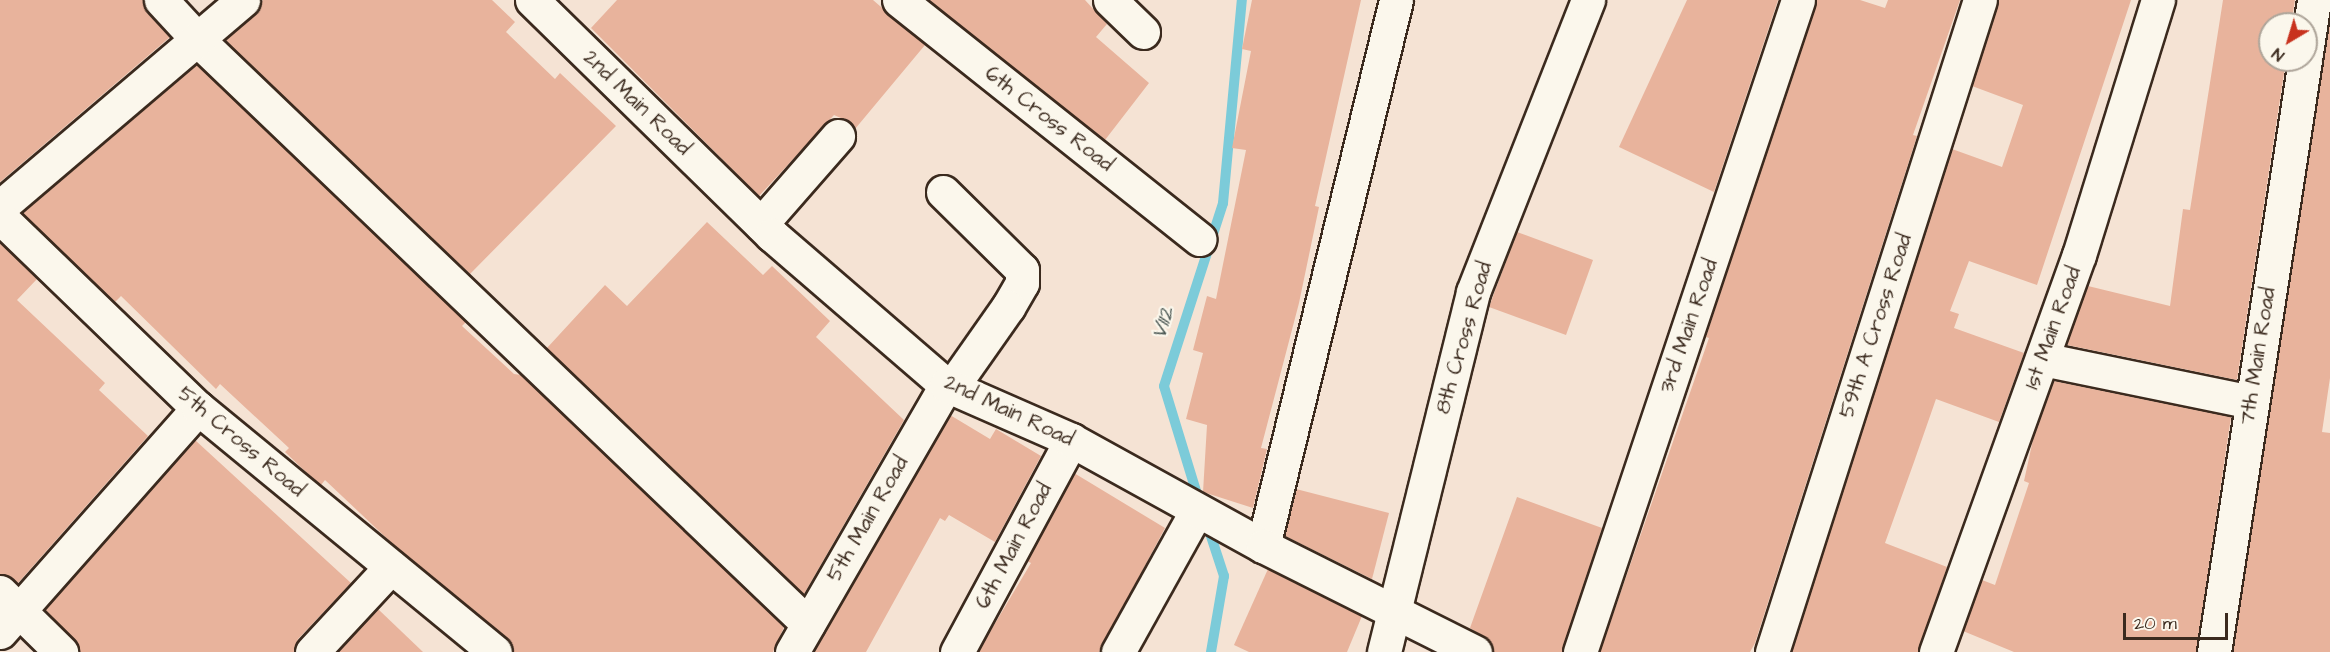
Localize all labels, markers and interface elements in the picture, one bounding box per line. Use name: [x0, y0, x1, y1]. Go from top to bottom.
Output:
north arrow: [2258, 12, 2318, 72]
text: N: [2267, 43, 2289, 66]
street label: 2nd Main Road: [578, 45, 696, 161]
street label: 6th Cross Road: [980, 61, 1118, 177]
street label: 59th A Cross Road: [1834, 231, 1918, 421]
street label: 3rd Main Road: [1654, 256, 1724, 396]
street label: 8th Cross Road: [1430, 259, 1498, 417]
street label: 1st Main Road: [2019, 263, 2087, 393]
street label: 7th Main Road: [2235, 286, 2281, 426]
water label: V112: [1145, 304, 1181, 342]
street label: 2nd Main Road: [940, 370, 1078, 452]
street label: 5th Cross Road: [172, 382, 310, 502]
street label: 5th Main Road: [822, 452, 914, 586]
street label: 6th Main Road: [970, 479, 1058, 613]
scale bar: [2126, 601, 2231, 639]
text: 20 m: [2134, 611, 2177, 636]

